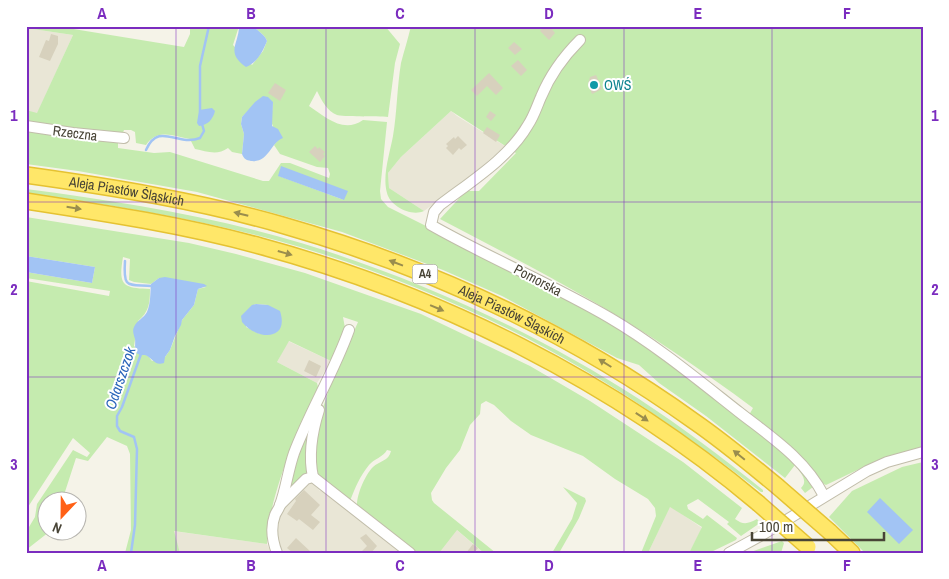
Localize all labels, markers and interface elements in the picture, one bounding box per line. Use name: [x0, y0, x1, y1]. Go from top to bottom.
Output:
text: A: [97, 2, 107, 24]
text: B: [246, 2, 256, 24]
text: C: [395, 2, 405, 24]
text: D: [544, 2, 554, 24]
text: E: [694, 2, 703, 24]
text: F: [843, 2, 851, 24]
place label: OWŚ: [604, 76, 632, 94]
marker: OWŚ: [588, 79, 600, 91]
text: 1: [10, 104, 18, 126]
text: 1: [931, 104, 939, 126]
street label: Rzeczna: [52, 121, 99, 145]
street label: Aleja Piastów Śląskich: [67, 172, 186, 210]
one-way arrow: [67, 205, 83, 213]
one-way arrow: [233, 210, 248, 218]
one-way arrow: [277, 249, 292, 257]
one-way arrow: [389, 258, 403, 266]
street label: Pomorska: [511, 260, 566, 300]
road number: A4: [412, 264, 438, 284]
text: 2: [10, 278, 18, 300]
text: 2: [931, 278, 939, 300]
street label: Aleja Piastów Śląskich: [455, 280, 568, 348]
one-way arrow: [430, 304, 445, 312]
water label: Odarszczok: [100, 343, 141, 412]
one-way arrow: [598, 359, 611, 368]
one-way arrow: [636, 412, 649, 421]
one-way arrow: [733, 449, 746, 460]
text: 3: [10, 453, 18, 475]
text: 3: [931, 453, 939, 475]
north arrow: [38, 492, 88, 542]
scale bar: [752, 509, 884, 541]
text: 100 m: [759, 516, 793, 537]
text: N: [50, 518, 64, 538]
text: A: [97, 554, 107, 576]
text: B: [246, 554, 256, 576]
text: C: [395, 554, 405, 576]
text: D: [544, 554, 554, 576]
text: E: [694, 554, 703, 576]
text: F: [843, 554, 851, 576]

